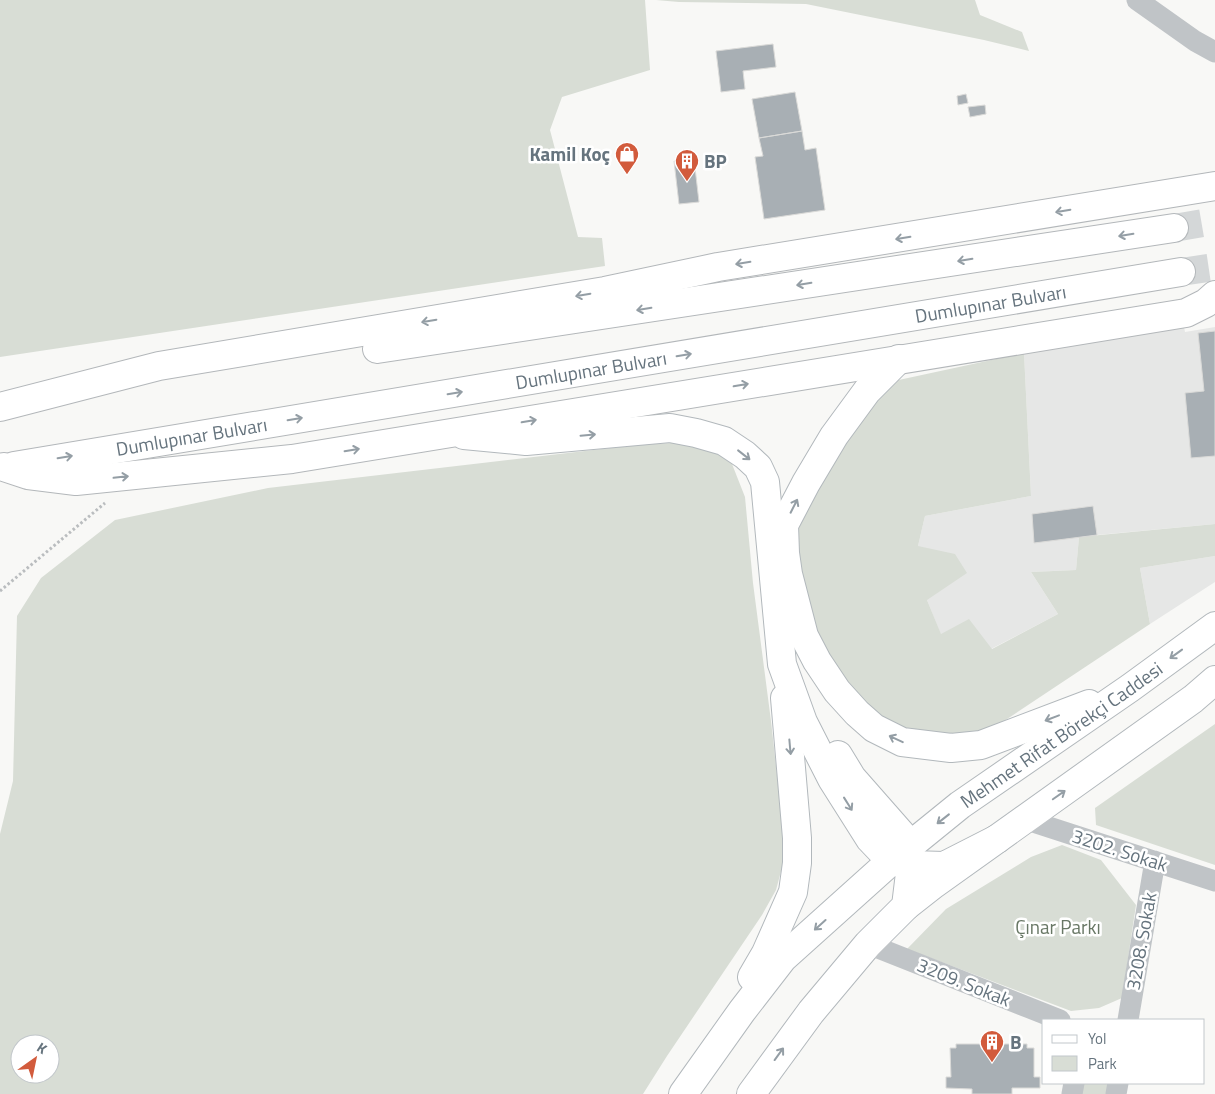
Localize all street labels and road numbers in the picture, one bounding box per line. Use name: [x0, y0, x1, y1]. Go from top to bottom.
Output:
street label: Dumlupınar Bulvarı: [913, 276, 1068, 330]
street label: Dumlupınar Bulvarı: [513, 343, 669, 396]
street label: Dumlupınar Bulvarı: [114, 409, 269, 463]
street label: Mehmet Rifat Börekçi Caddesi: [954, 654, 1168, 815]
street label: 3202. Sokak: [1069, 820, 1172, 879]
street label: 3208. Sokak: [1118, 890, 1163, 992]
street label: 3209. Sokak: [913, 950, 1015, 1013]

